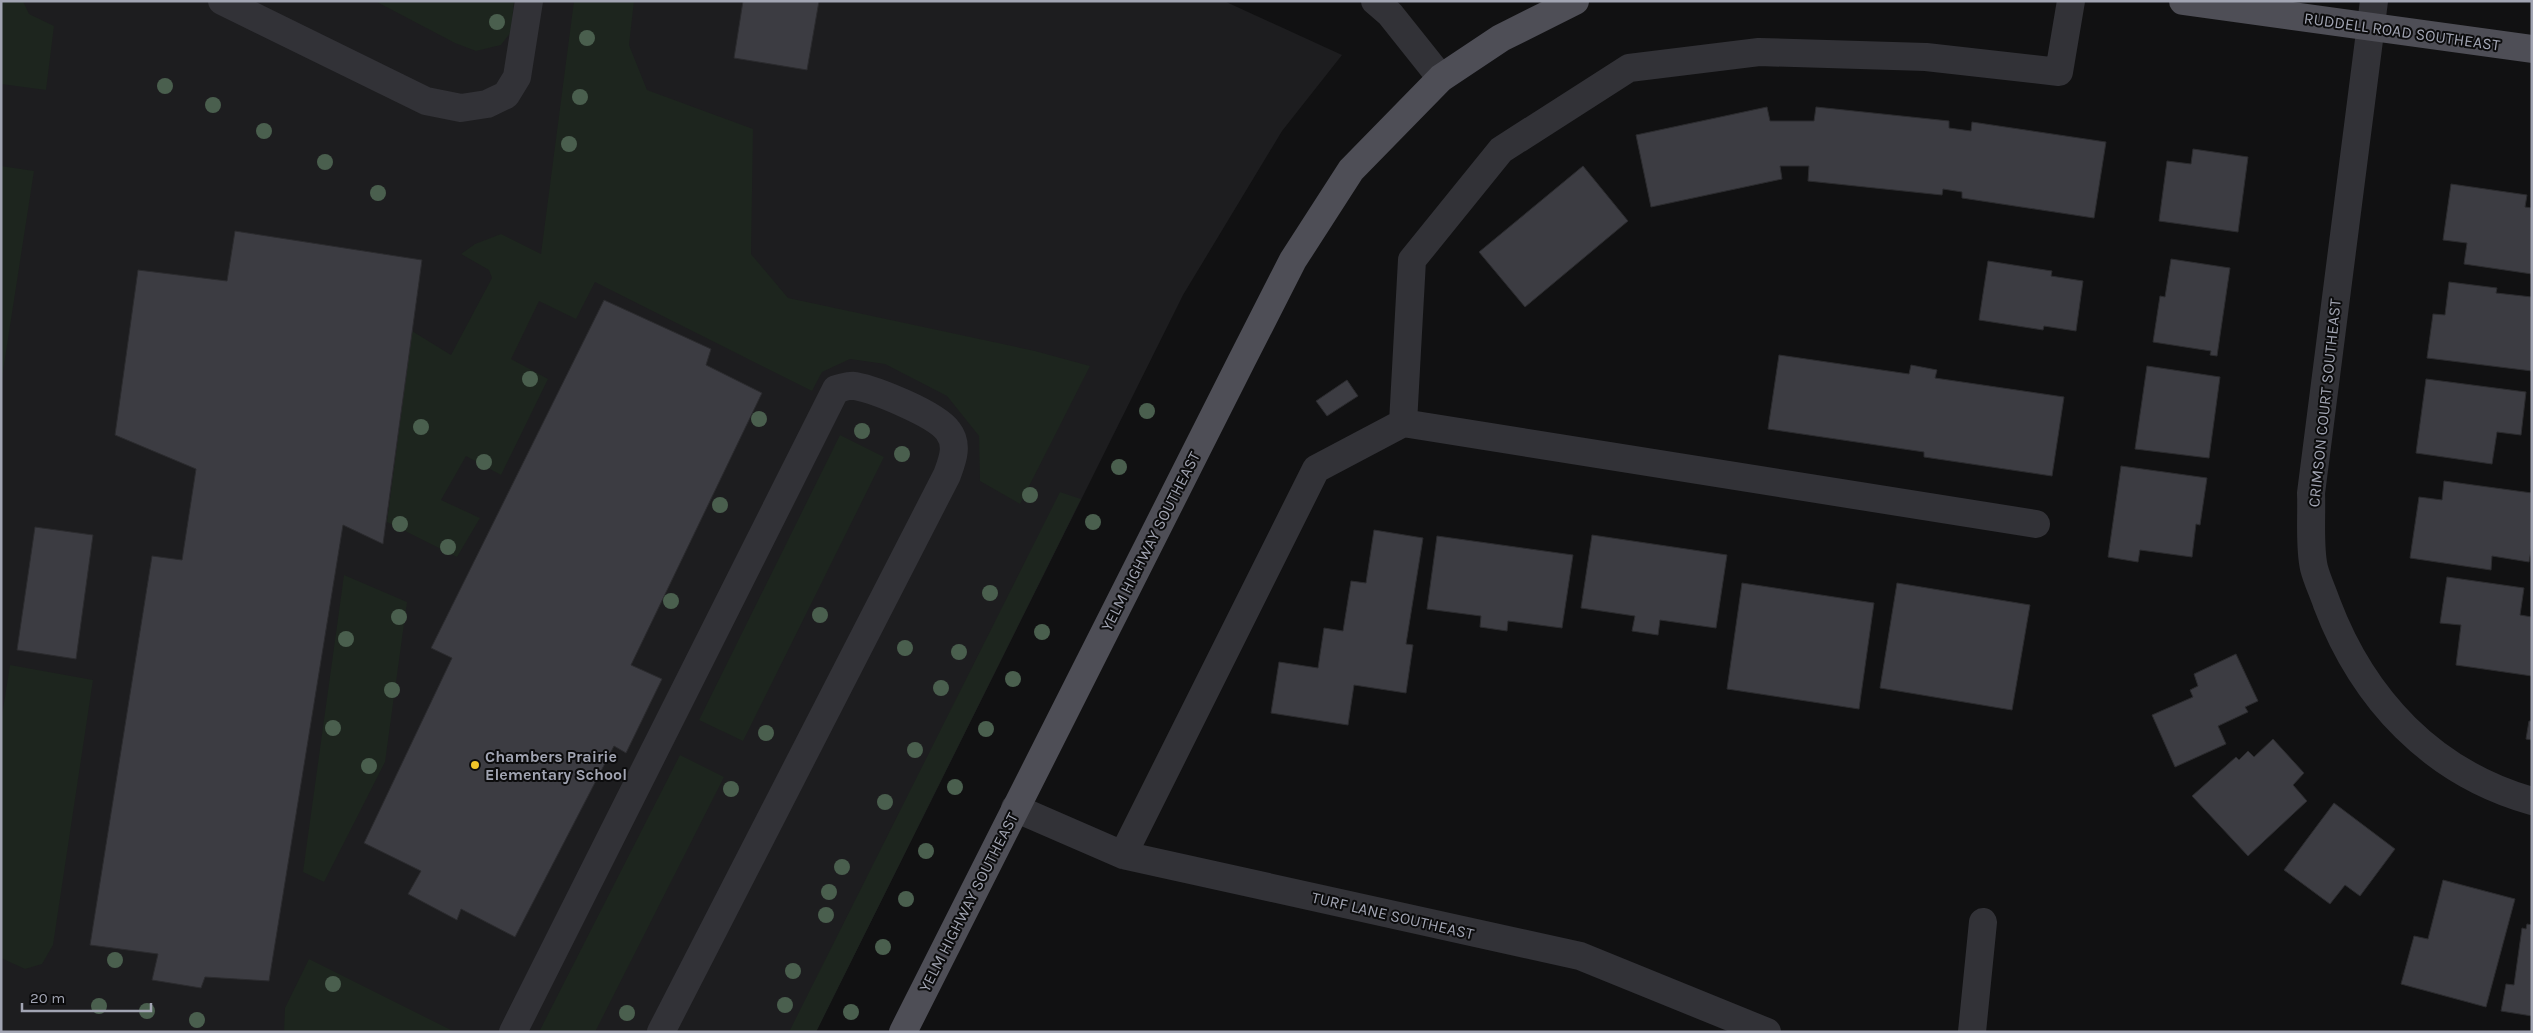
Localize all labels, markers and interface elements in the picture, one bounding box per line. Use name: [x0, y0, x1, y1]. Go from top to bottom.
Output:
street label: RUDDELL ROAD SOUTHEAST: [2303, 8, 2501, 55]
street label: CRIMSON COURT SOUTHEAST: [2304, 298, 2345, 508]
street label: YELM HIGHWAY SOUTHEAST: [1097, 448, 1204, 634]
place label: Chambers Prairie Elementary School: [485, 747, 627, 784]
marker: Chambers Prairie Elementary School: [469, 759, 481, 771]
street label: YELM HIGHWAY SOUTHEAST: [915, 809, 1022, 995]
street label: TURF LANE SOUTHEAST: [1310, 888, 1476, 943]
scale bar: [22, 980, 151, 1012]
text: 20 m: [30, 989, 65, 1007]

